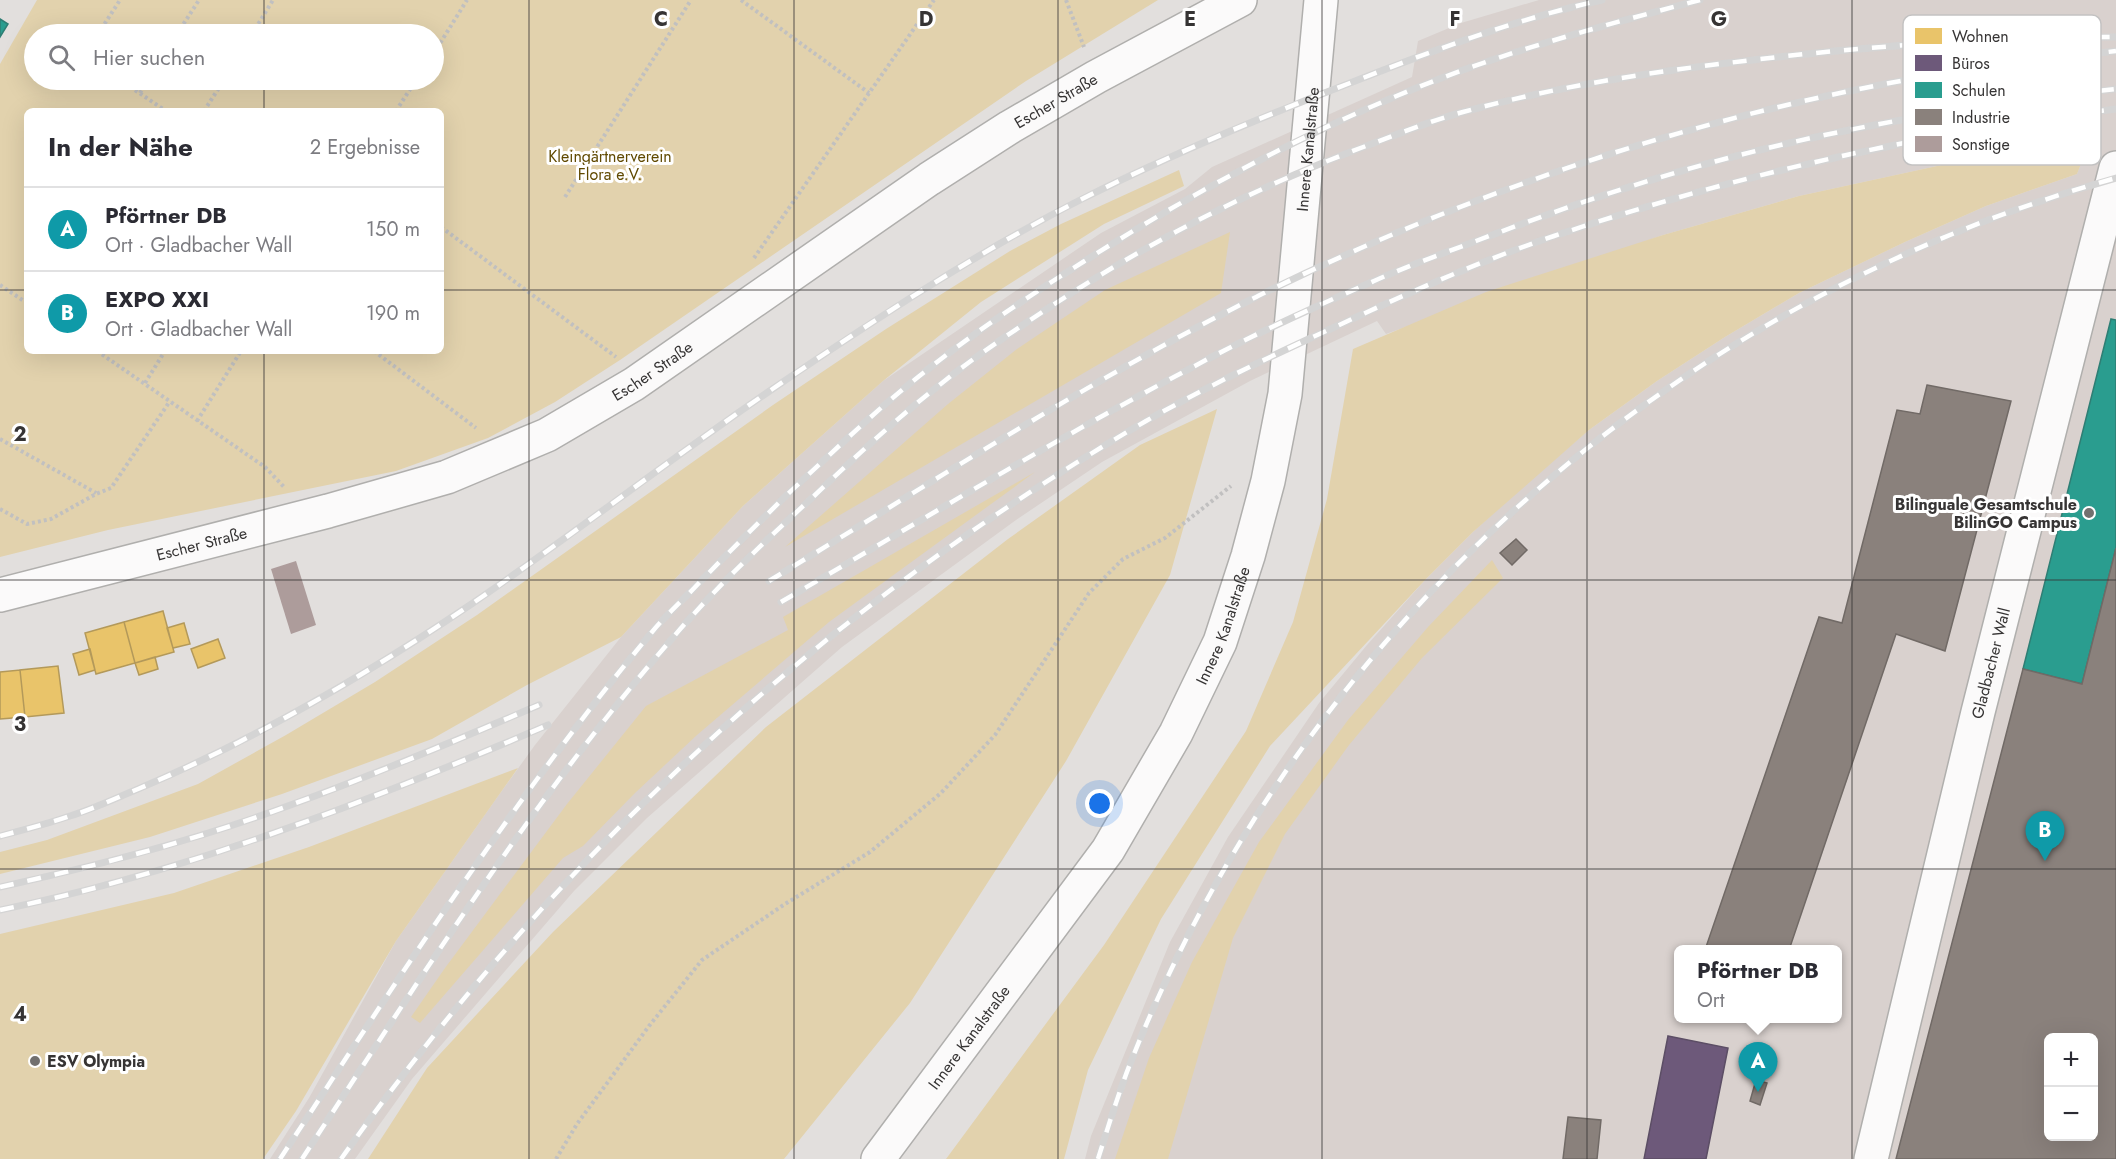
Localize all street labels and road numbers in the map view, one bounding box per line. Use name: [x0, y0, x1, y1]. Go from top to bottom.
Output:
street label: Escher Straße: [1010, 67, 1102, 134]
street label: Innere Kanalstraße: [1290, 86, 1324, 212]
street label: Escher Straße: [607, 335, 697, 406]
street label: Escher Straße: [154, 521, 249, 566]
street label: Innere Kanalstraße: [1190, 564, 1255, 688]
street label: Gladbacher Wall: [1965, 605, 2016, 721]
street label: Innere Kanalstraße: [922, 980, 1015, 1094]

